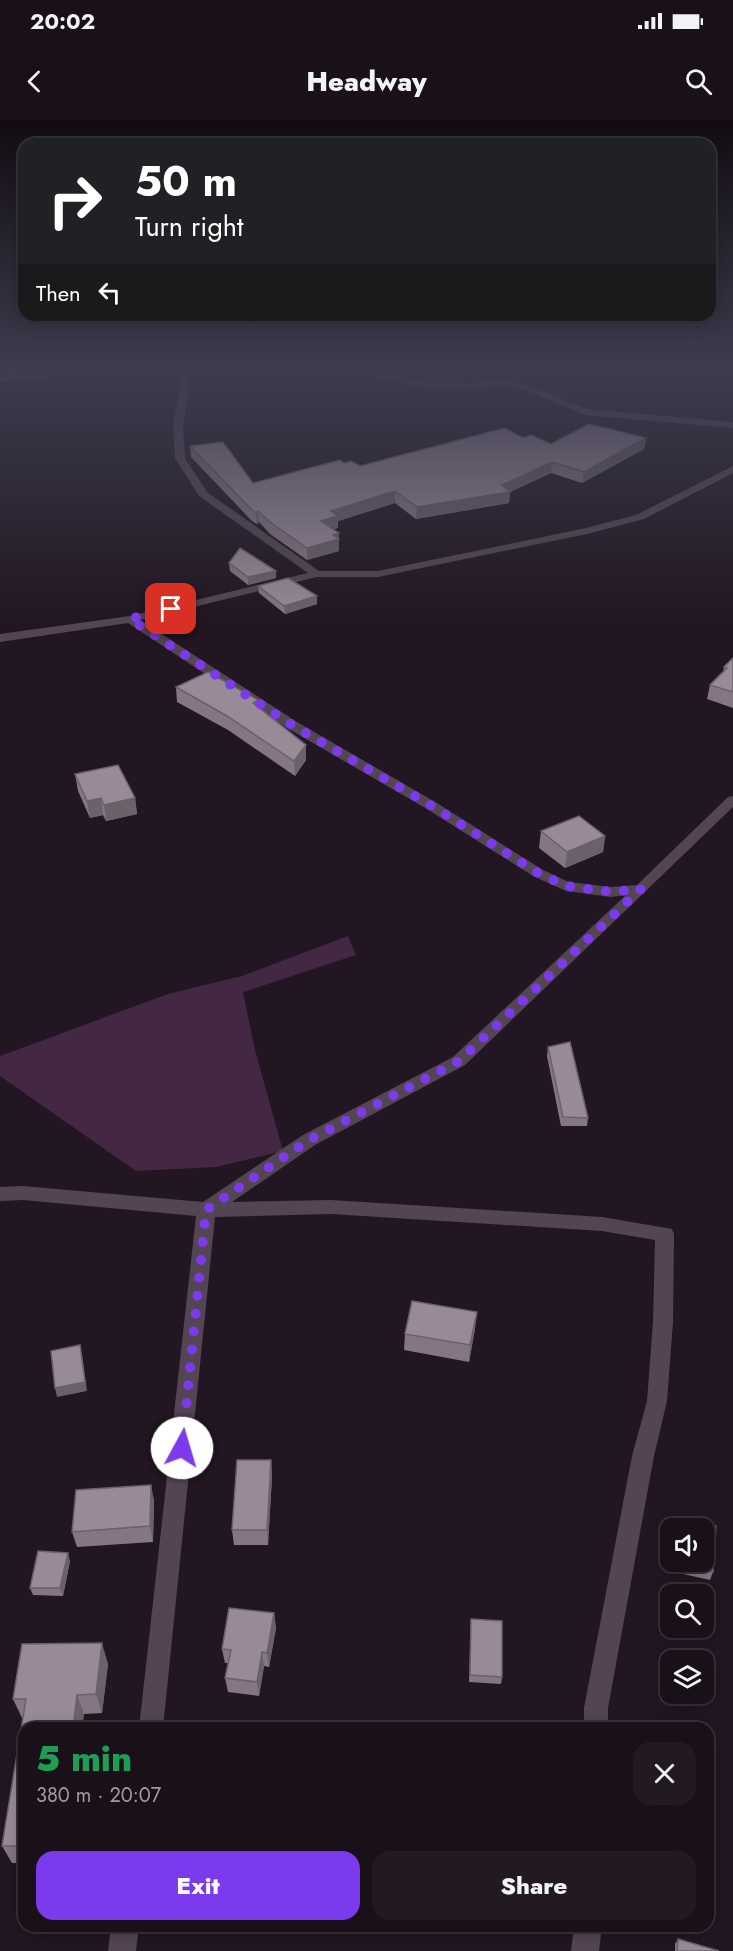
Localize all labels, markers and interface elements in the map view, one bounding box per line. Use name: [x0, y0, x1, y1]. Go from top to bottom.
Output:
text: 20:02: [30, 5, 95, 37]
text: Headway: [306, 62, 427, 101]
icon: back: [18, 65, 51, 98]
icon: search: [682, 65, 715, 98]
text: 50 m: [135, 151, 237, 212]
icon: right: [36, 162, 114, 240]
text: Turn right: [135, 207, 243, 246]
icon: left: [93, 276, 126, 309]
text: Then: [36, 277, 81, 309]
pin: [145, 583, 196, 634]
icon: arrive: [154, 592, 187, 625]
position arrow: [150, 1416, 214, 1480]
map controls: [660, 1518, 714, 1704]
button: sound: [660, 1518, 714, 1572]
button: search: [660, 1584, 714, 1638]
button: layers: [660, 1650, 714, 1704]
text: 5 min: [36, 1732, 132, 1784]
button: close: [633, 1742, 696, 1805]
text: 380 m · 20:07: [36, 1781, 161, 1810]
button: Exit: [36, 1851, 360, 1920]
button: Share: [372, 1851, 696, 1920]

